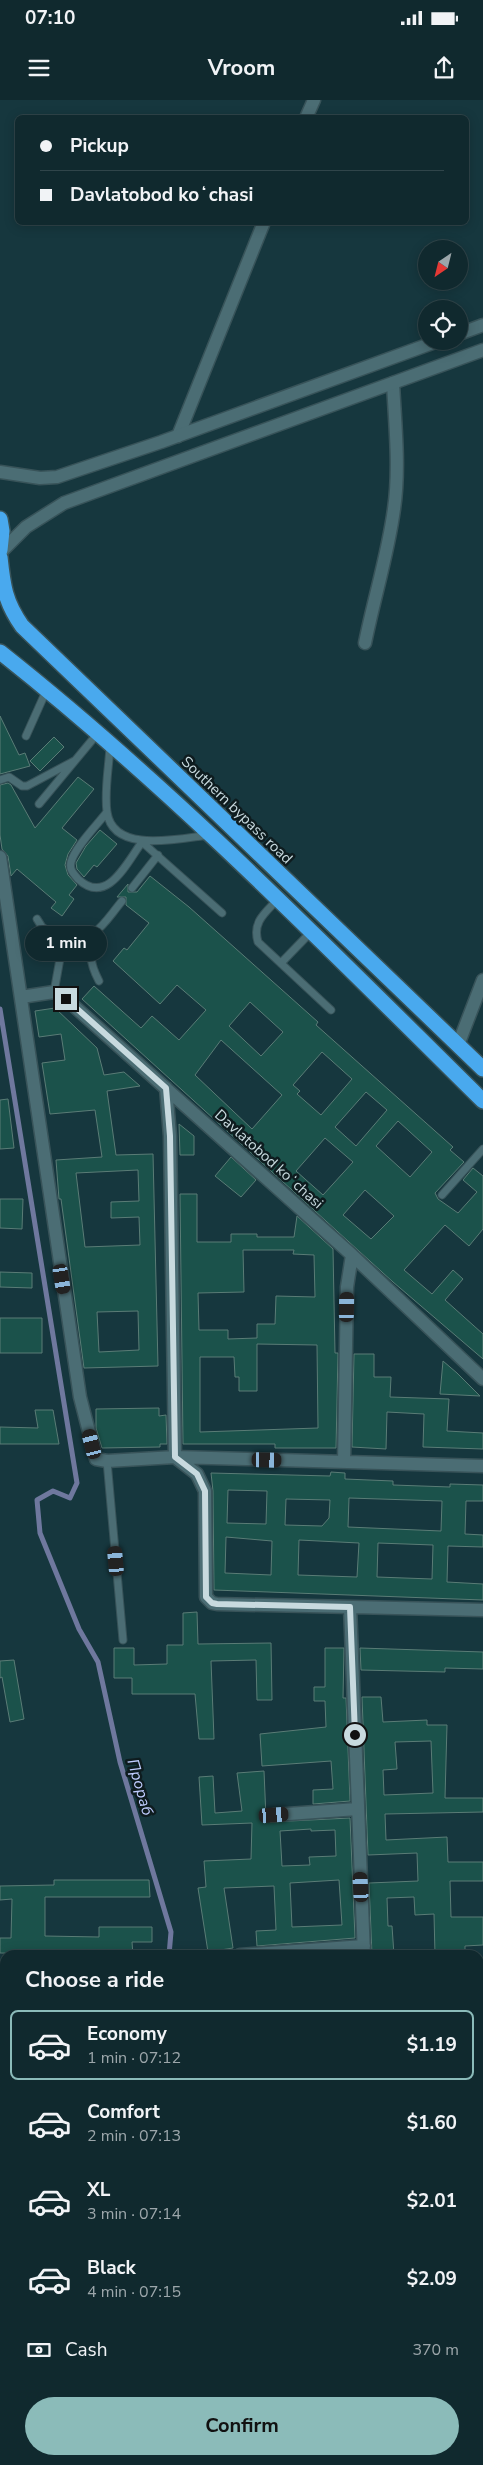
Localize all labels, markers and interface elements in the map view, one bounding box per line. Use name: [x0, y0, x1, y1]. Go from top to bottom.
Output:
text: 07:10: [25, 5, 75, 31]
text: Vroom: [208, 53, 275, 83]
icon: menu: [25, 54, 53, 82]
icon: share: [430, 54, 458, 82]
text: Pickup: [70, 133, 129, 159]
text: Davlatobod koʻchasi: [70, 182, 253, 208]
north arrow: [418, 240, 468, 290]
map controls: [418, 240, 468, 350]
button: locate: [418, 300, 468, 350]
street label: Southern bypass road: [177, 752, 297, 868]
callout: 1 min: [25, 926, 107, 962]
text: 1 min: [45, 932, 87, 954]
route end: [55, 988, 77, 1010]
street label: Davlatobod koʻchasi: [210, 1105, 328, 1213]
car: [52, 1263, 71, 1295]
car: [339, 1292, 354, 1322]
car: [81, 1428, 102, 1460]
car: [251, 1452, 282, 1468]
car: [107, 1545, 124, 1577]
route start: [344, 1724, 366, 1746]
water label: Прораб: [121, 1756, 159, 1818]
car: [258, 1806, 289, 1824]
car: [352, 1872, 369, 1902]
text: Choose a ride: [25, 1965, 164, 1995]
text: Economy: [87, 2021, 167, 2047]
icon: car: [27, 2023, 72, 2068]
text: $1.19: [407, 2032, 457, 2058]
text: 1 min · 07:12: [87, 2047, 181, 2069]
text: Comfort: [87, 2099, 160, 2125]
icon: car: [27, 2101, 72, 2146]
text: $1.60: [407, 2110, 457, 2136]
text: 2 min · 07:13: [87, 2125, 181, 2147]
text: XL: [87, 2177, 110, 2203]
icon: car: [27, 2179, 72, 2224]
text: $2.01: [407, 2188, 457, 2214]
text: 3 min · 07:14: [87, 2203, 181, 2225]
text: Black: [87, 2255, 136, 2281]
icon: car: [27, 2257, 72, 2302]
text: $2.09: [407, 2266, 457, 2292]
text: 4 min · 07:15: [87, 2281, 181, 2303]
icon: cash: [25, 2336, 53, 2364]
text: Cash: [65, 2337, 107, 2363]
text: 370 m: [412, 2339, 459, 2361]
button: Confirm: [25, 2397, 459, 2455]

